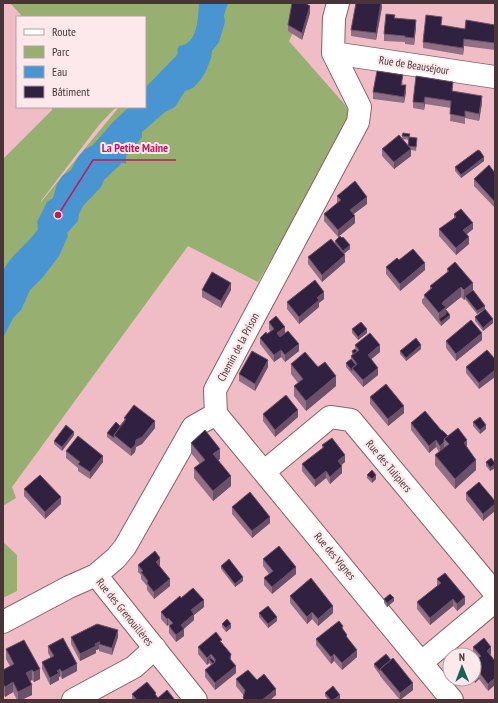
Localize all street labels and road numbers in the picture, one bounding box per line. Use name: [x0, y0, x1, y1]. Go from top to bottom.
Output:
street label: Rue de Beauséjour: [378, 53, 450, 77]
street label: Chemin de la Prison: [214, 310, 262, 384]
street label: Rue des Tulipiers: [363, 437, 415, 495]
street label: Rue des Vignes: [311, 530, 359, 583]
street label: Rue des Grenouillères: [93, 575, 157, 649]

